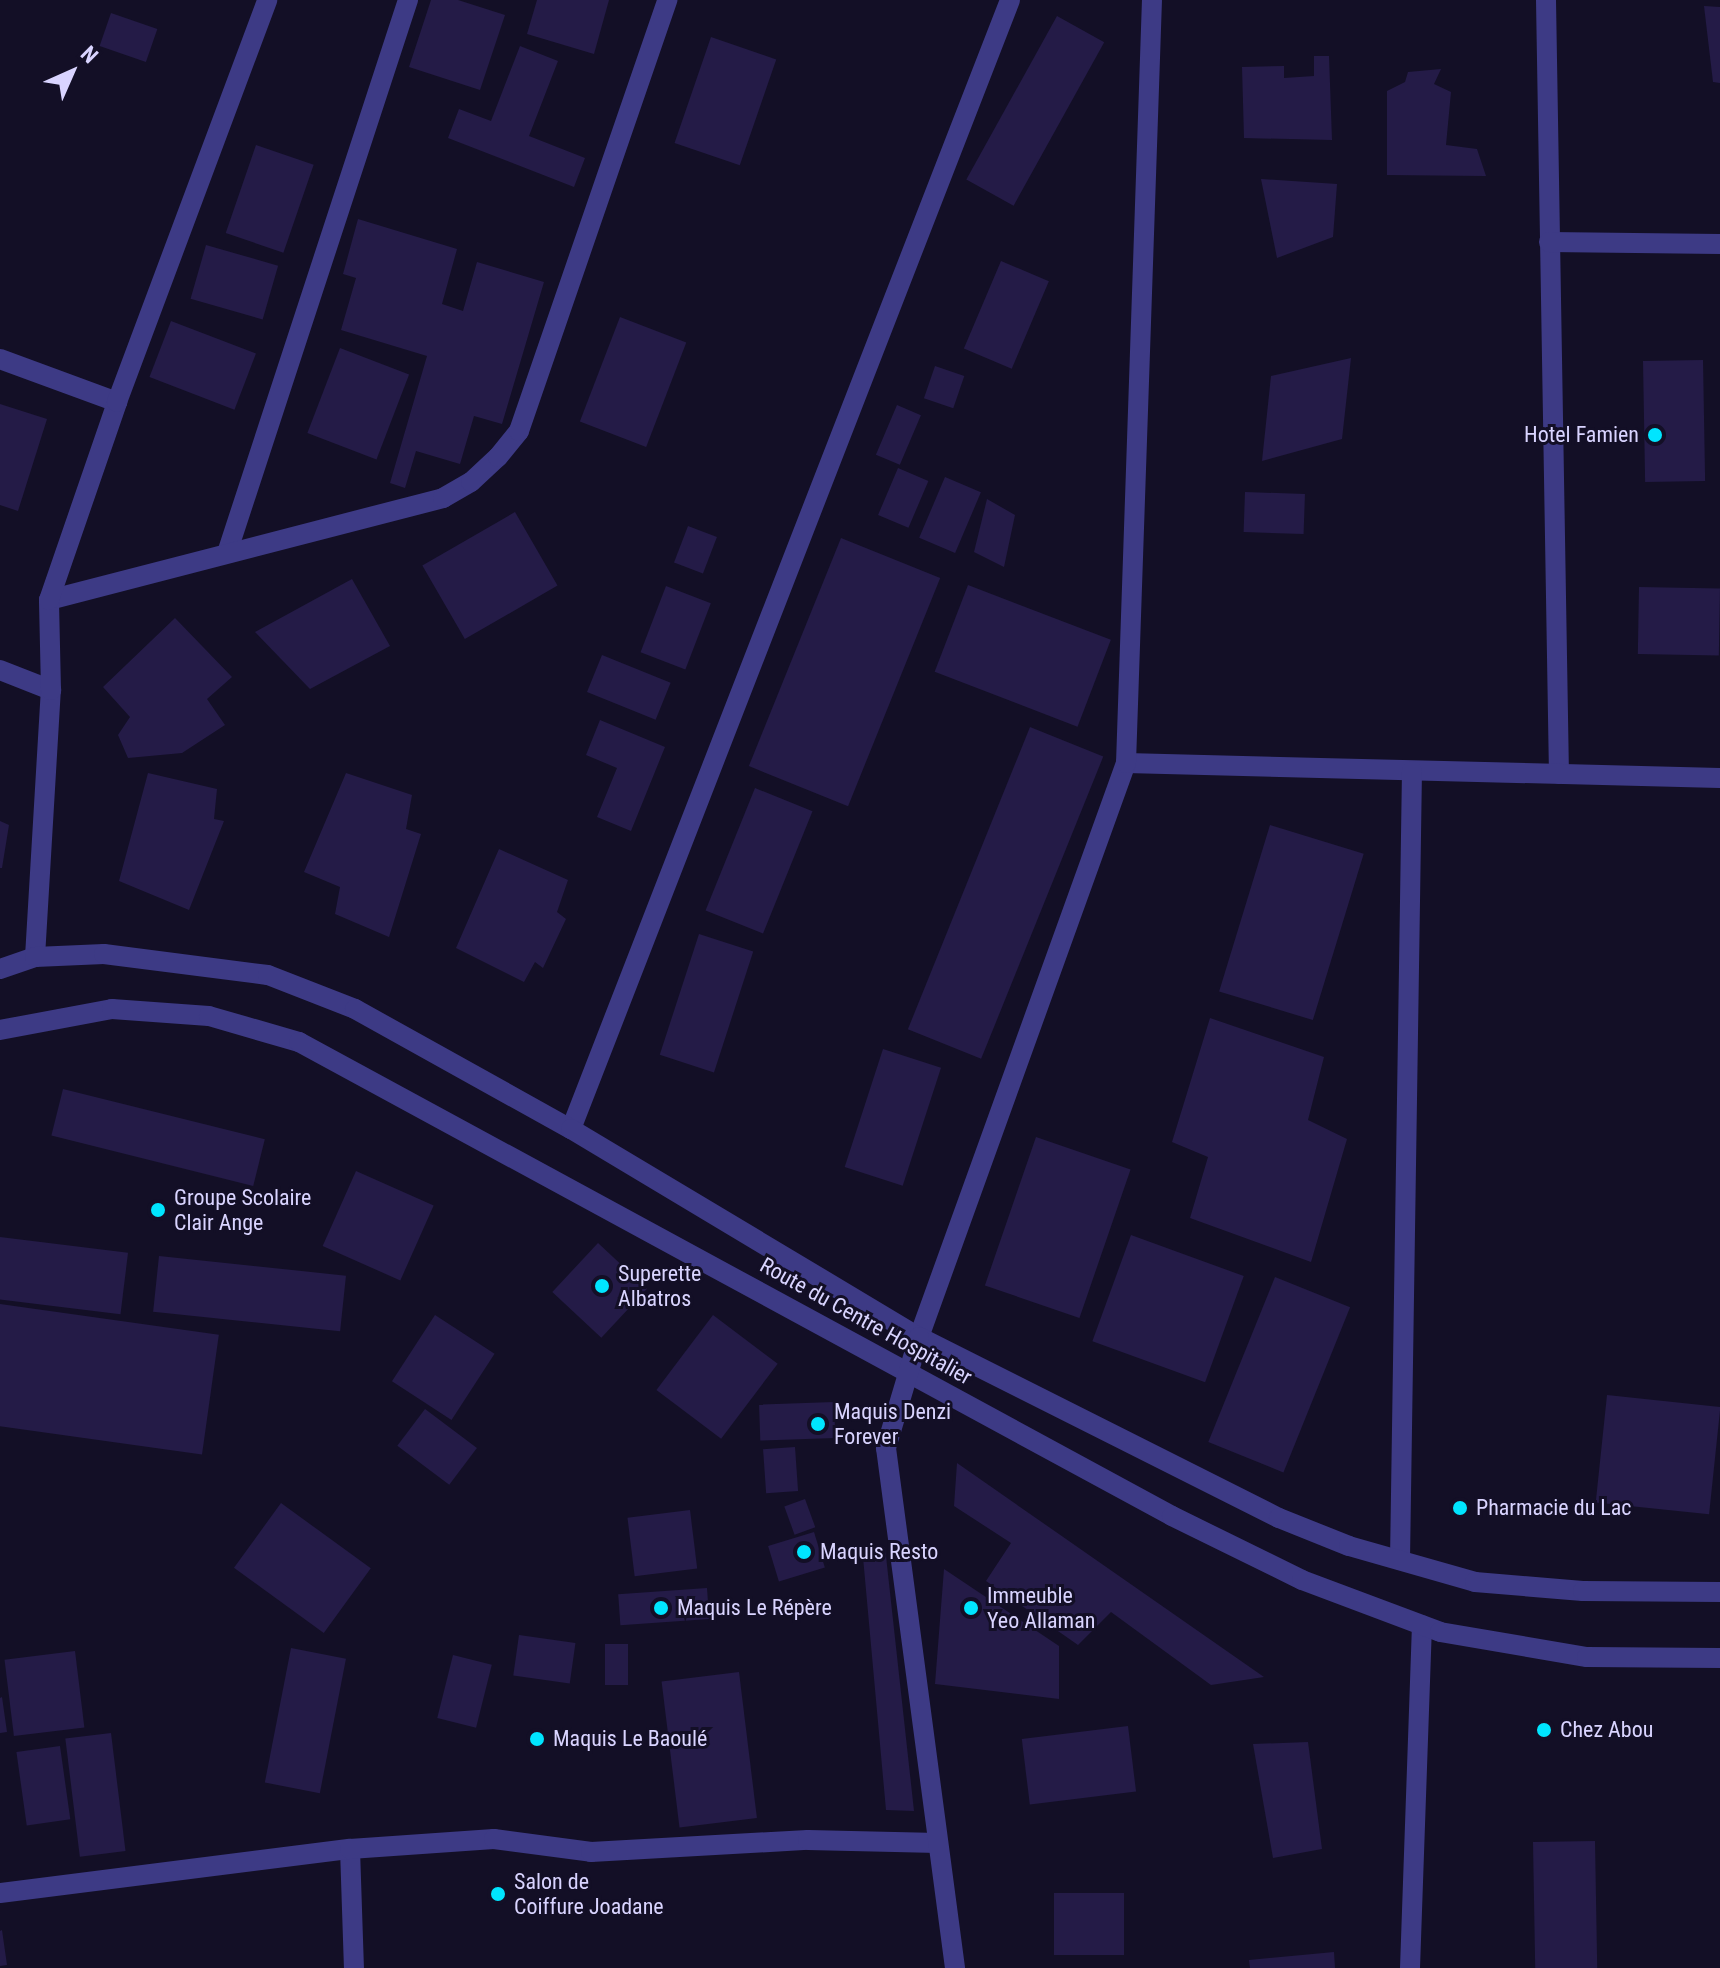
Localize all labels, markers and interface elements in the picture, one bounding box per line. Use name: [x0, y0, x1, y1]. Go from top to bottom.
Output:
north arrow: [32, 32, 112, 112]
text: N: [76, 41, 103, 68]
place label: Hotel Famien: [1524, 422, 1639, 448]
marker: Hotel Famien: [1646, 426, 1664, 444]
place label: Groupe Scolaire Clair Ange: [174, 1184, 311, 1236]
marker: Groupe Scolaire Clair Ange: [149, 1201, 167, 1219]
street label: Route du Centre Hospitalier: [755, 1252, 977, 1390]
place label: Superette Albatros: [618, 1260, 701, 1312]
marker: Superette Albatros: [593, 1277, 611, 1295]
place label: Maquis Denzi Forever: [834, 1398, 951, 1450]
marker: Maquis Denzi Forever: [809, 1415, 827, 1433]
place label: Pharmacie du Lac: [1476, 1495, 1631, 1521]
marker: Pharmacie du Lac: [1451, 1499, 1469, 1517]
place label: Maquis Resto: [820, 1539, 938, 1565]
marker: Maquis Resto: [795, 1543, 813, 1561]
place label: Immeuble Yeo Allaman: [987, 1582, 1095, 1634]
place label: Maquis Le Répère: [677, 1595, 832, 1621]
marker: Maquis Le Répère: [652, 1599, 670, 1617]
marker: Immeuble Yeo Allaman: [962, 1599, 980, 1617]
place label: Chez Abou: [1560, 1717, 1653, 1743]
marker: Chez Abou: [1535, 1721, 1553, 1739]
place label: Maquis Le Baoulé: [553, 1726, 707, 1752]
marker: Maquis Le Baoulé: [528, 1730, 546, 1748]
place label: Salon de Coiffure Joadane: [514, 1868, 664, 1920]
marker: Salon de Coiffure Joadane: [489, 1885, 507, 1903]

